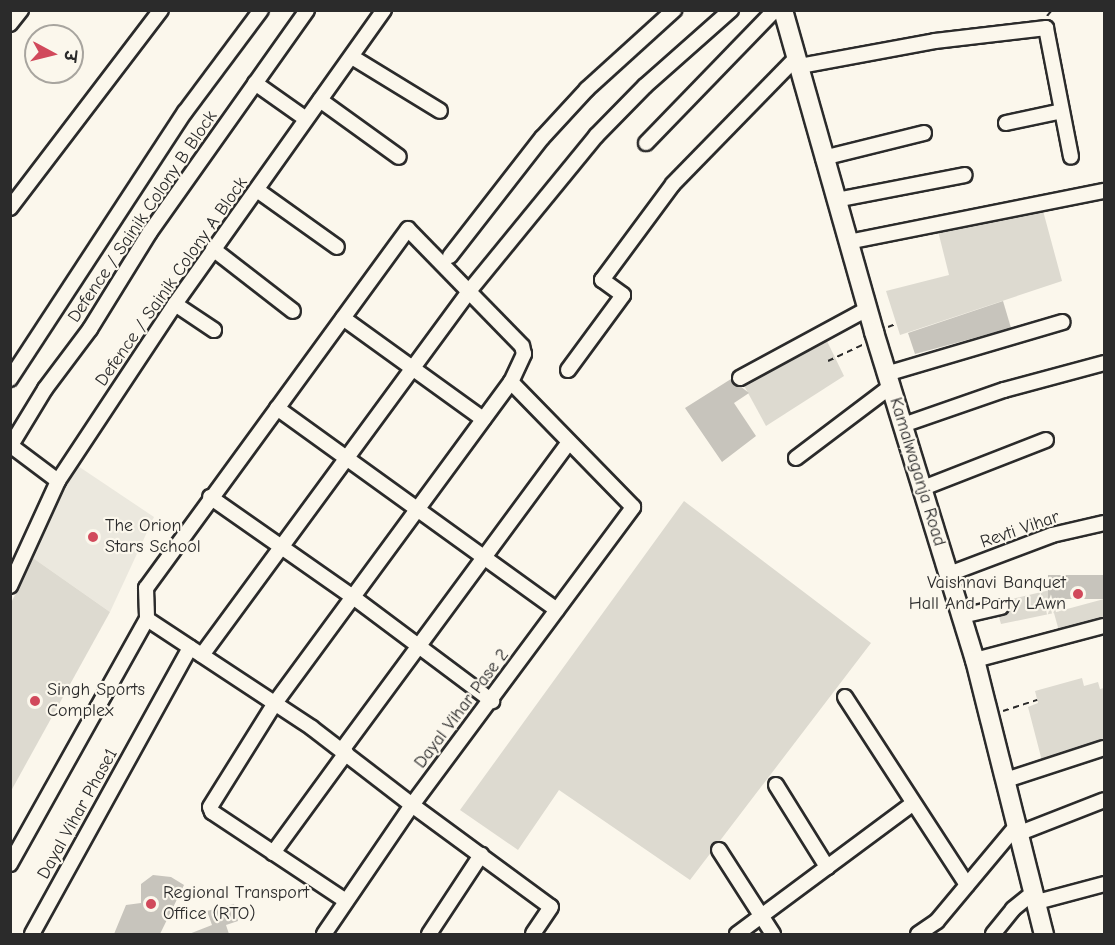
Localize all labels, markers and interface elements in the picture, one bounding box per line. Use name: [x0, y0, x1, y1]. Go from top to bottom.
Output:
north arrow: [24, 24, 84, 84]
text: उ: [60, 50, 79, 62]
street label: Defence / Sainik Colony B Block: [64, 107, 222, 327]
street label: Defence / Sainik Colony A Block: [91, 173, 253, 391]
street label: Kamalwaganja Road: [884, 395, 950, 549]
street label: Revti Vihar: [978, 506, 1062, 554]
place label: The Orion Stars School: [105, 516, 201, 558]
marker: The Orion Stars School: [86, 530, 100, 544]
place label: Vaishnavi Banquet Hall And Party LAwn: [909, 573, 1066, 616]
marker: Vaishnavi Banquet Hall And Party LAwn: [1071, 587, 1085, 601]
street label: Dayal Vihar Pase 2: [410, 645, 514, 773]
place label: Singh Sports Complex: [47, 680, 145, 722]
marker: Singh Sports Complex: [28, 694, 42, 708]
street label: Dayal Vihar Phase1: [33, 745, 123, 883]
place label: Regional Transport Office (RTO): [163, 883, 309, 926]
marker: Regional Transport Office (RTO): [144, 897, 158, 911]

